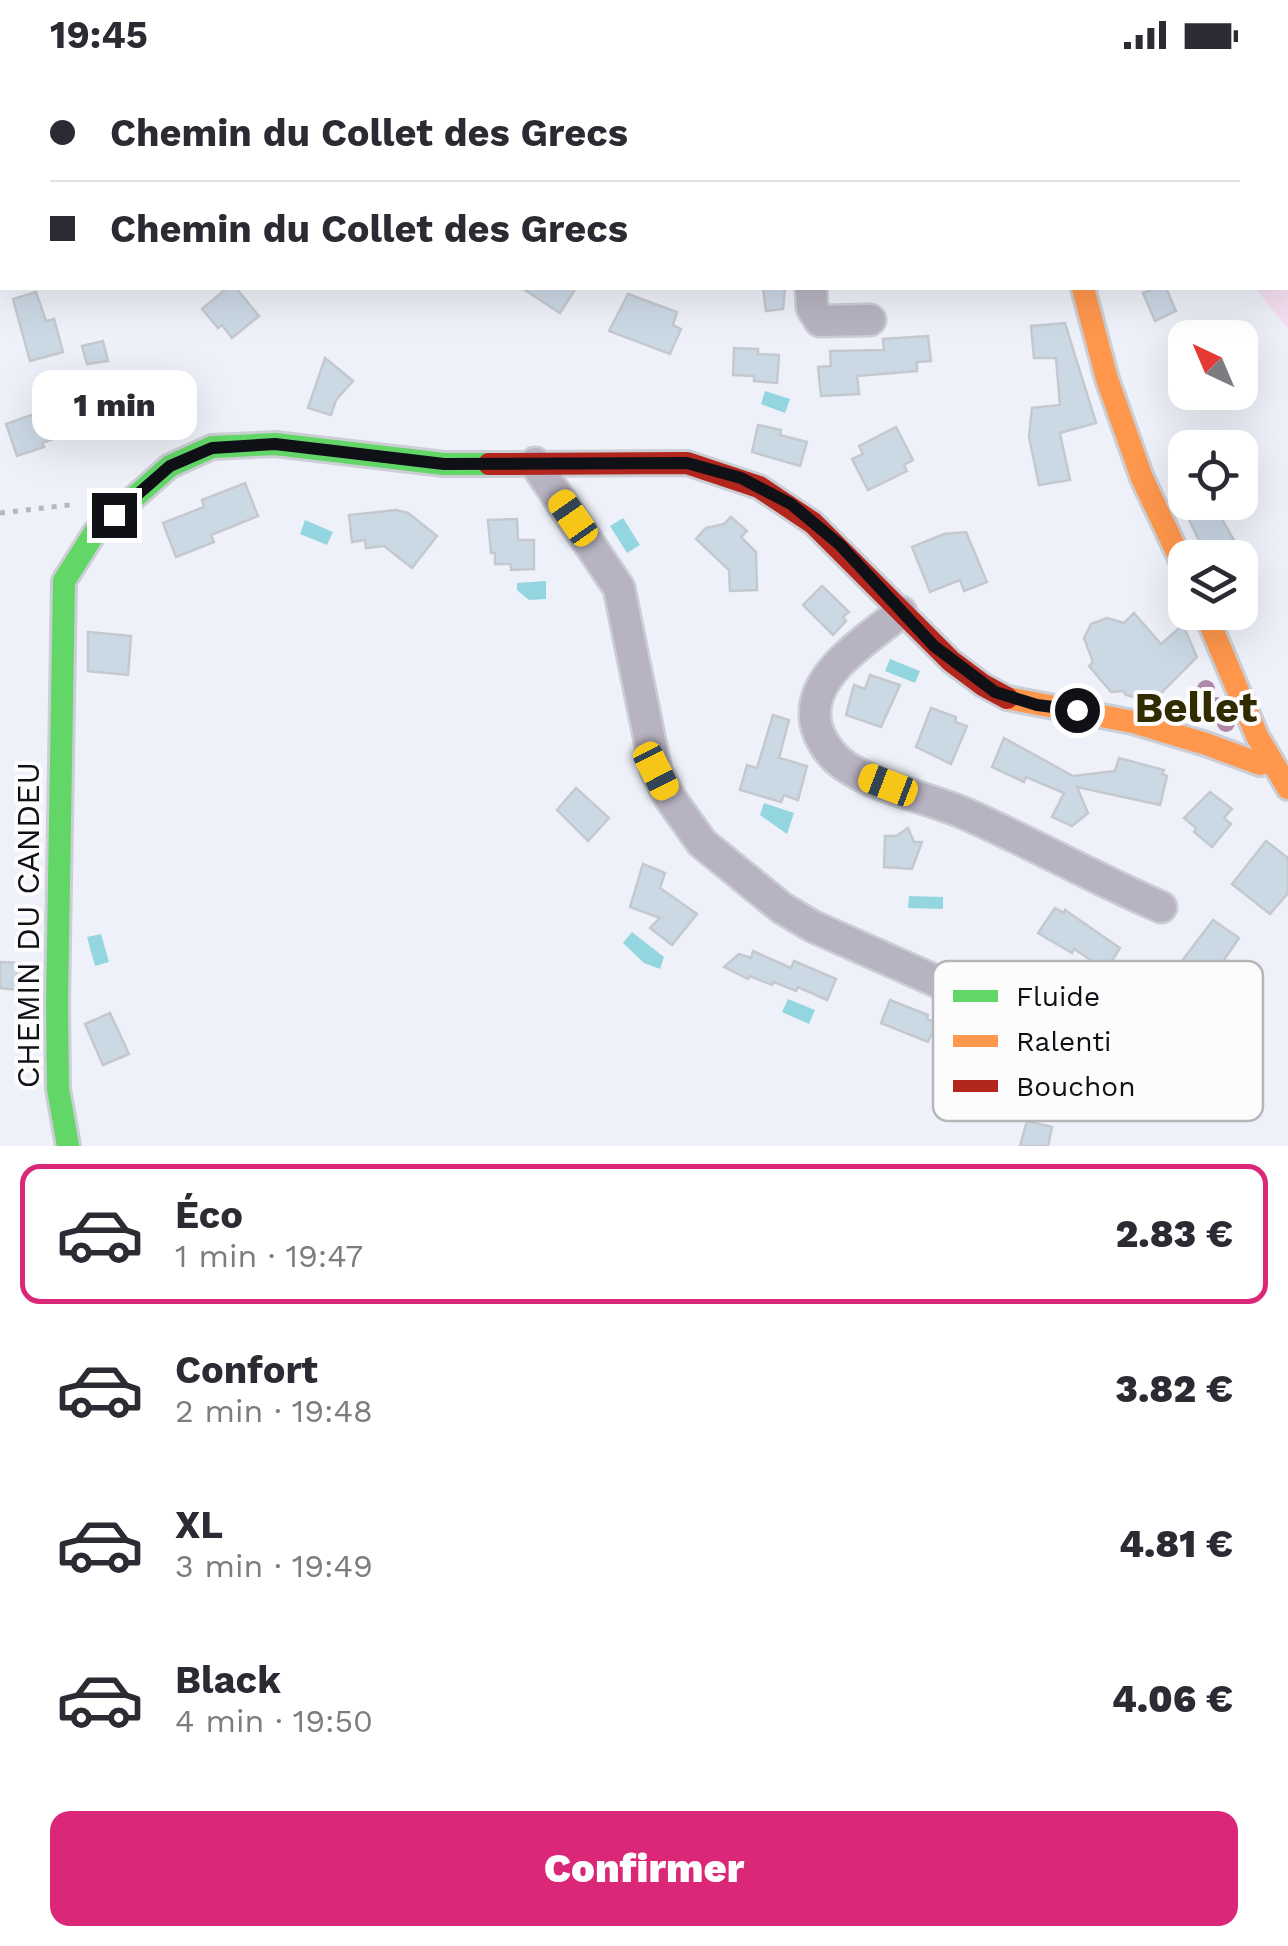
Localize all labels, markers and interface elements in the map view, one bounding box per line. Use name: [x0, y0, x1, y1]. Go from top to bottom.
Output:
text: 19:45: [50, 13, 148, 57]
text: Chemin du Collet des Grecs: [110, 111, 628, 155]
text: Chemin du Collet des Grecs: [110, 207, 628, 251]
north arrow: [1168, 320, 1258, 410]
map controls: [1168, 320, 1258, 630]
callout: 1 min: [32, 370, 196, 440]
text: 1 min: [73, 386, 156, 424]
button: locate: [1168, 430, 1258, 520]
car: [544, 485, 602, 551]
route end: [92, 493, 137, 538]
button: layers: [1168, 540, 1258, 630]
district label: Bellet: [1135, 683, 1257, 732]
route start: [1055, 688, 1100, 733]
car: [629, 737, 683, 805]
car: [855, 760, 921, 810]
street label: CHEMIN DU CANDEU: [9, 762, 47, 1088]
legend: [933, 961, 1263, 1121]
text: Fluide: [1016, 980, 1100, 1013]
text: Ralenti: [1016, 1025, 1112, 1058]
text: Bouchon: [1016, 1070, 1136, 1103]
icon: car: [55, 1189, 145, 1279]
text: Éco: [175, 1193, 243, 1237]
text: 2.83 €: [1115, 1212, 1233, 1256]
text: 1 min · 19:47: [175, 1237, 363, 1275]
icon: car: [55, 1344, 145, 1434]
text: Confort: [175, 1348, 318, 1392]
text: 3.82 €: [1115, 1367, 1233, 1411]
text: 2 min · 19:48: [175, 1392, 373, 1430]
icon: car: [55, 1499, 145, 1589]
text: XL: [175, 1503, 223, 1547]
text: 4.81 €: [1119, 1522, 1233, 1566]
text: 3 min · 19:49: [175, 1547, 373, 1585]
icon: car: [55, 1654, 145, 1744]
text: Black: [175, 1658, 281, 1702]
text: 4.06 €: [1112, 1677, 1233, 1721]
text: 4 min · 19:50: [175, 1702, 373, 1740]
button: Confirmer: [50, 1811, 1238, 1926]

